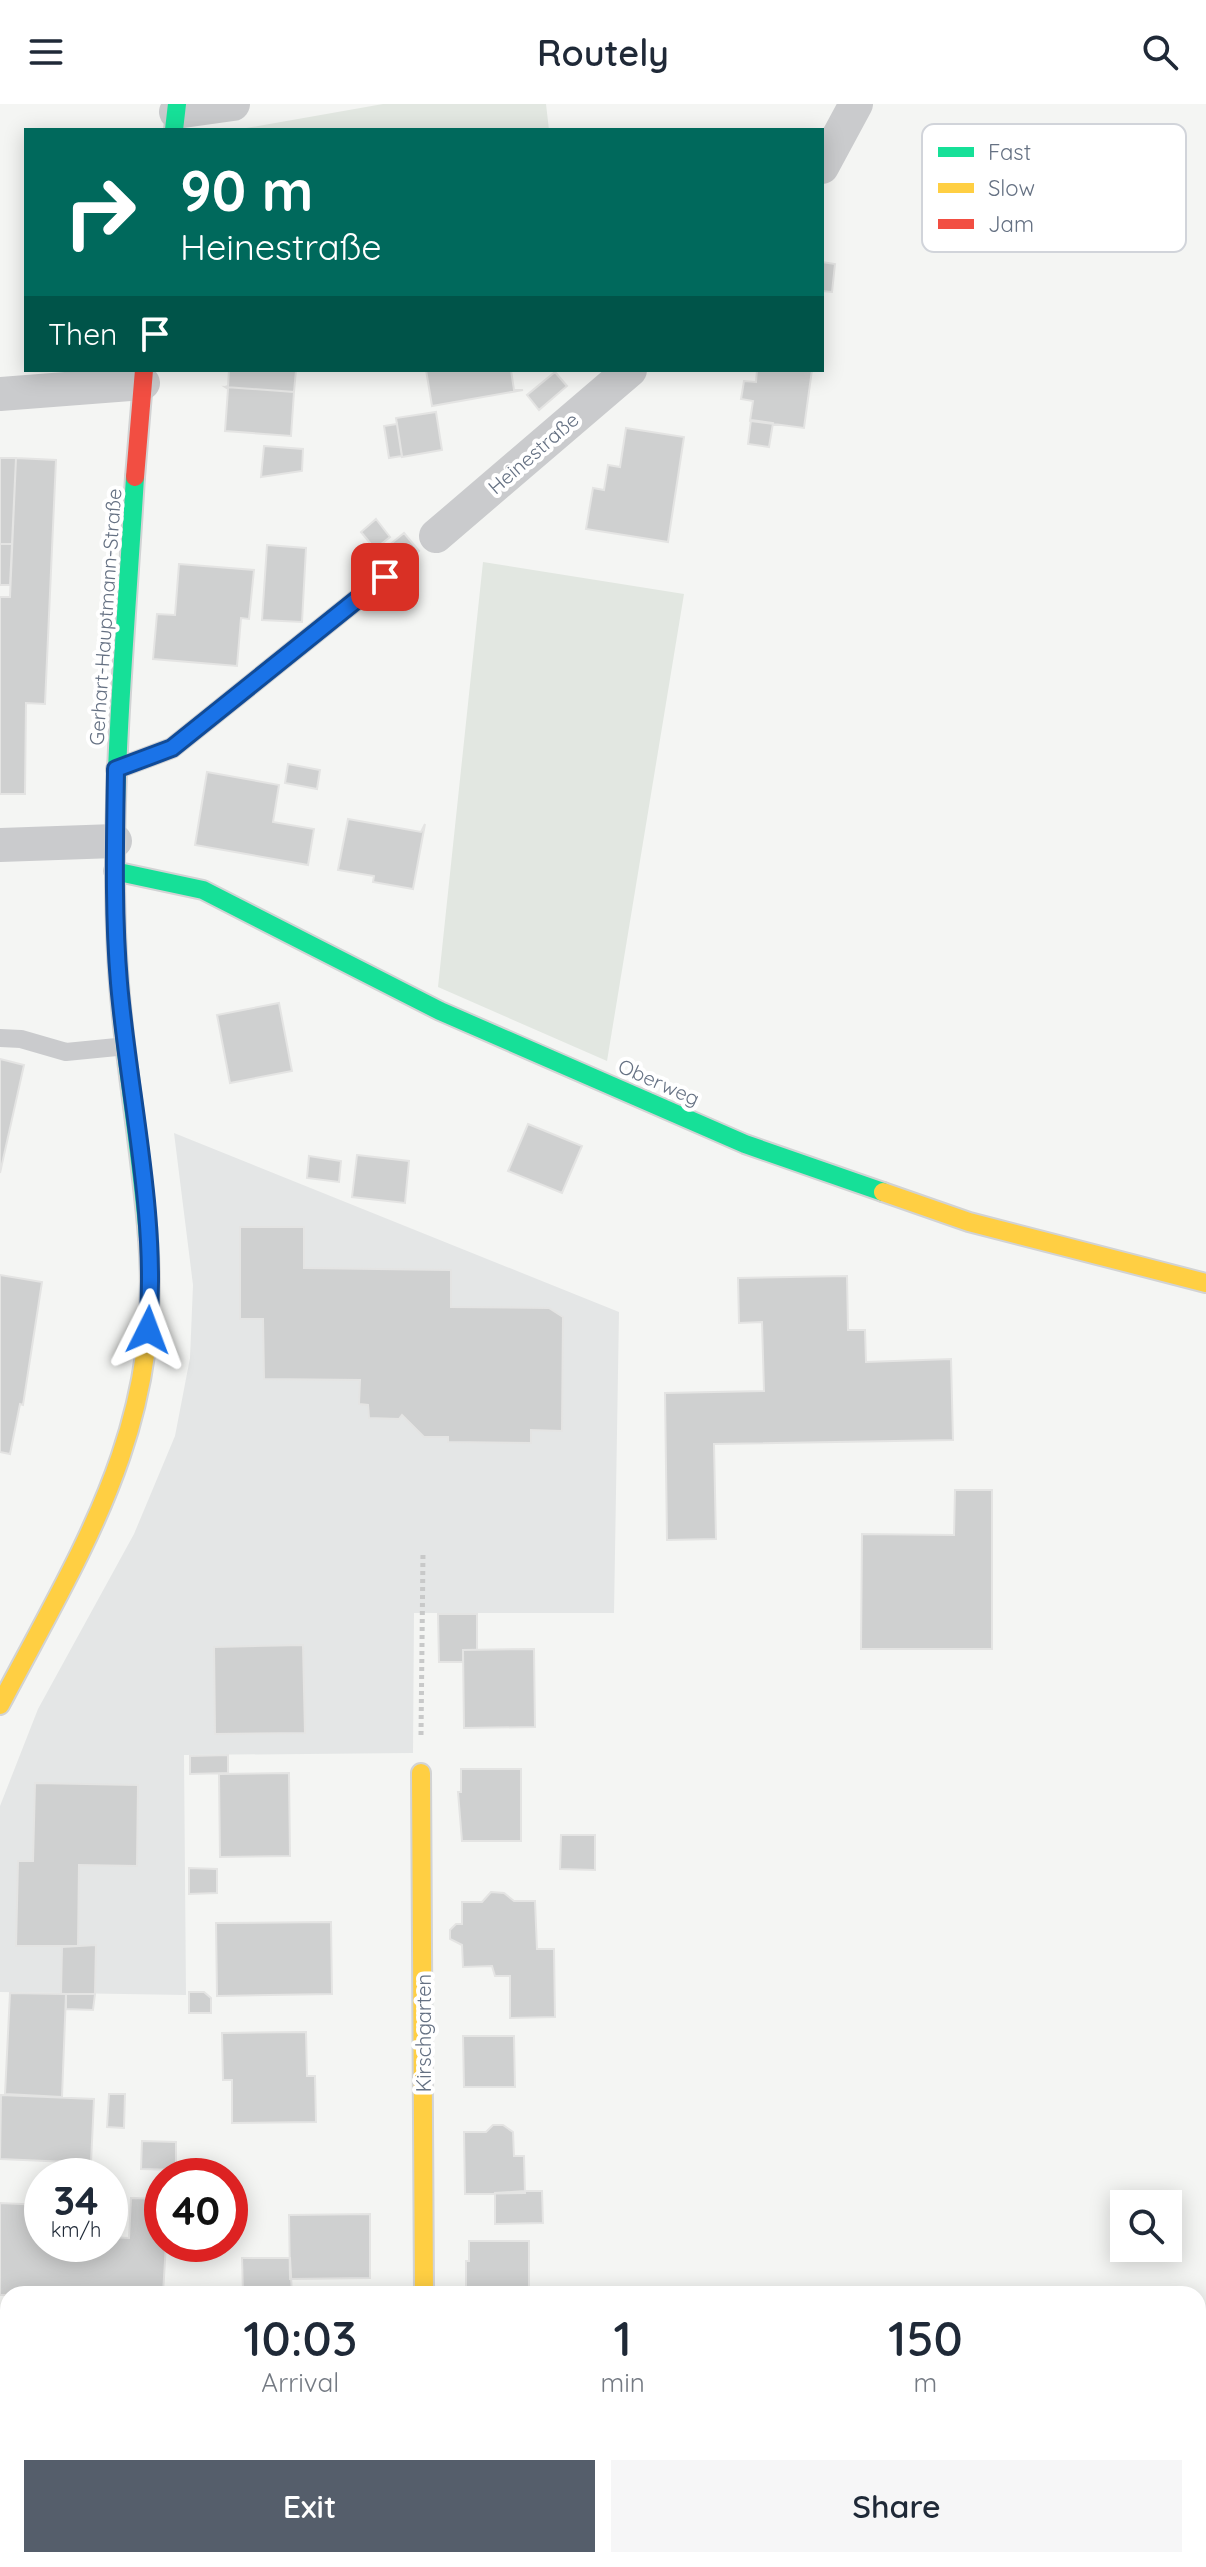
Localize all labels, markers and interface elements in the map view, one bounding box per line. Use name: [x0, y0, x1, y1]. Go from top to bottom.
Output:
icon: menu: [24, 30, 68, 74]
text: Routely: [537, 30, 669, 75]
icon: search: [1138, 30, 1182, 74]
legend: [922, 124, 1186, 252]
text: Fast: [988, 138, 1031, 166]
text: 90 m: [180, 155, 314, 225]
icon: right: [48, 160, 152, 264]
text: Slow: [988, 174, 1035, 202]
text: Jam: [988, 210, 1034, 238]
text: Heinestraße: [180, 224, 382, 269]
icon: arrive: [133, 312, 177, 356]
text: Then: [48, 315, 117, 353]
street label: Heinestraße: [483, 407, 583, 499]
street label: Gerhart-Hauptmann-Straße: [84, 488, 126, 746]
pin: [351, 543, 419, 611]
icon: arrive: [363, 555, 407, 599]
street label: Oberweg: [615, 1053, 703, 1111]
position arrow: [106, 1288, 190, 1372]
street label: Kirschgarten: [411, 1974, 436, 2092]
speed limit sign: 40: [144, 2158, 248, 2262]
text: 34: [54, 2175, 99, 2225]
map controls: [1110, 2190, 1182, 2262]
button: search: [1110, 2190, 1182, 2262]
text: km/h: [51, 2217, 101, 2242]
text: 10:03: [243, 2308, 357, 2368]
text: 1: [613, 2308, 632, 2368]
text: 150: [888, 2308, 963, 2368]
text: Arrival: [261, 2366, 339, 2399]
text: min: [601, 2366, 645, 2399]
text: m: [914, 2366, 937, 2399]
button: Exit: [24, 2460, 595, 2552]
button: Share: [611, 2460, 1182, 2552]

